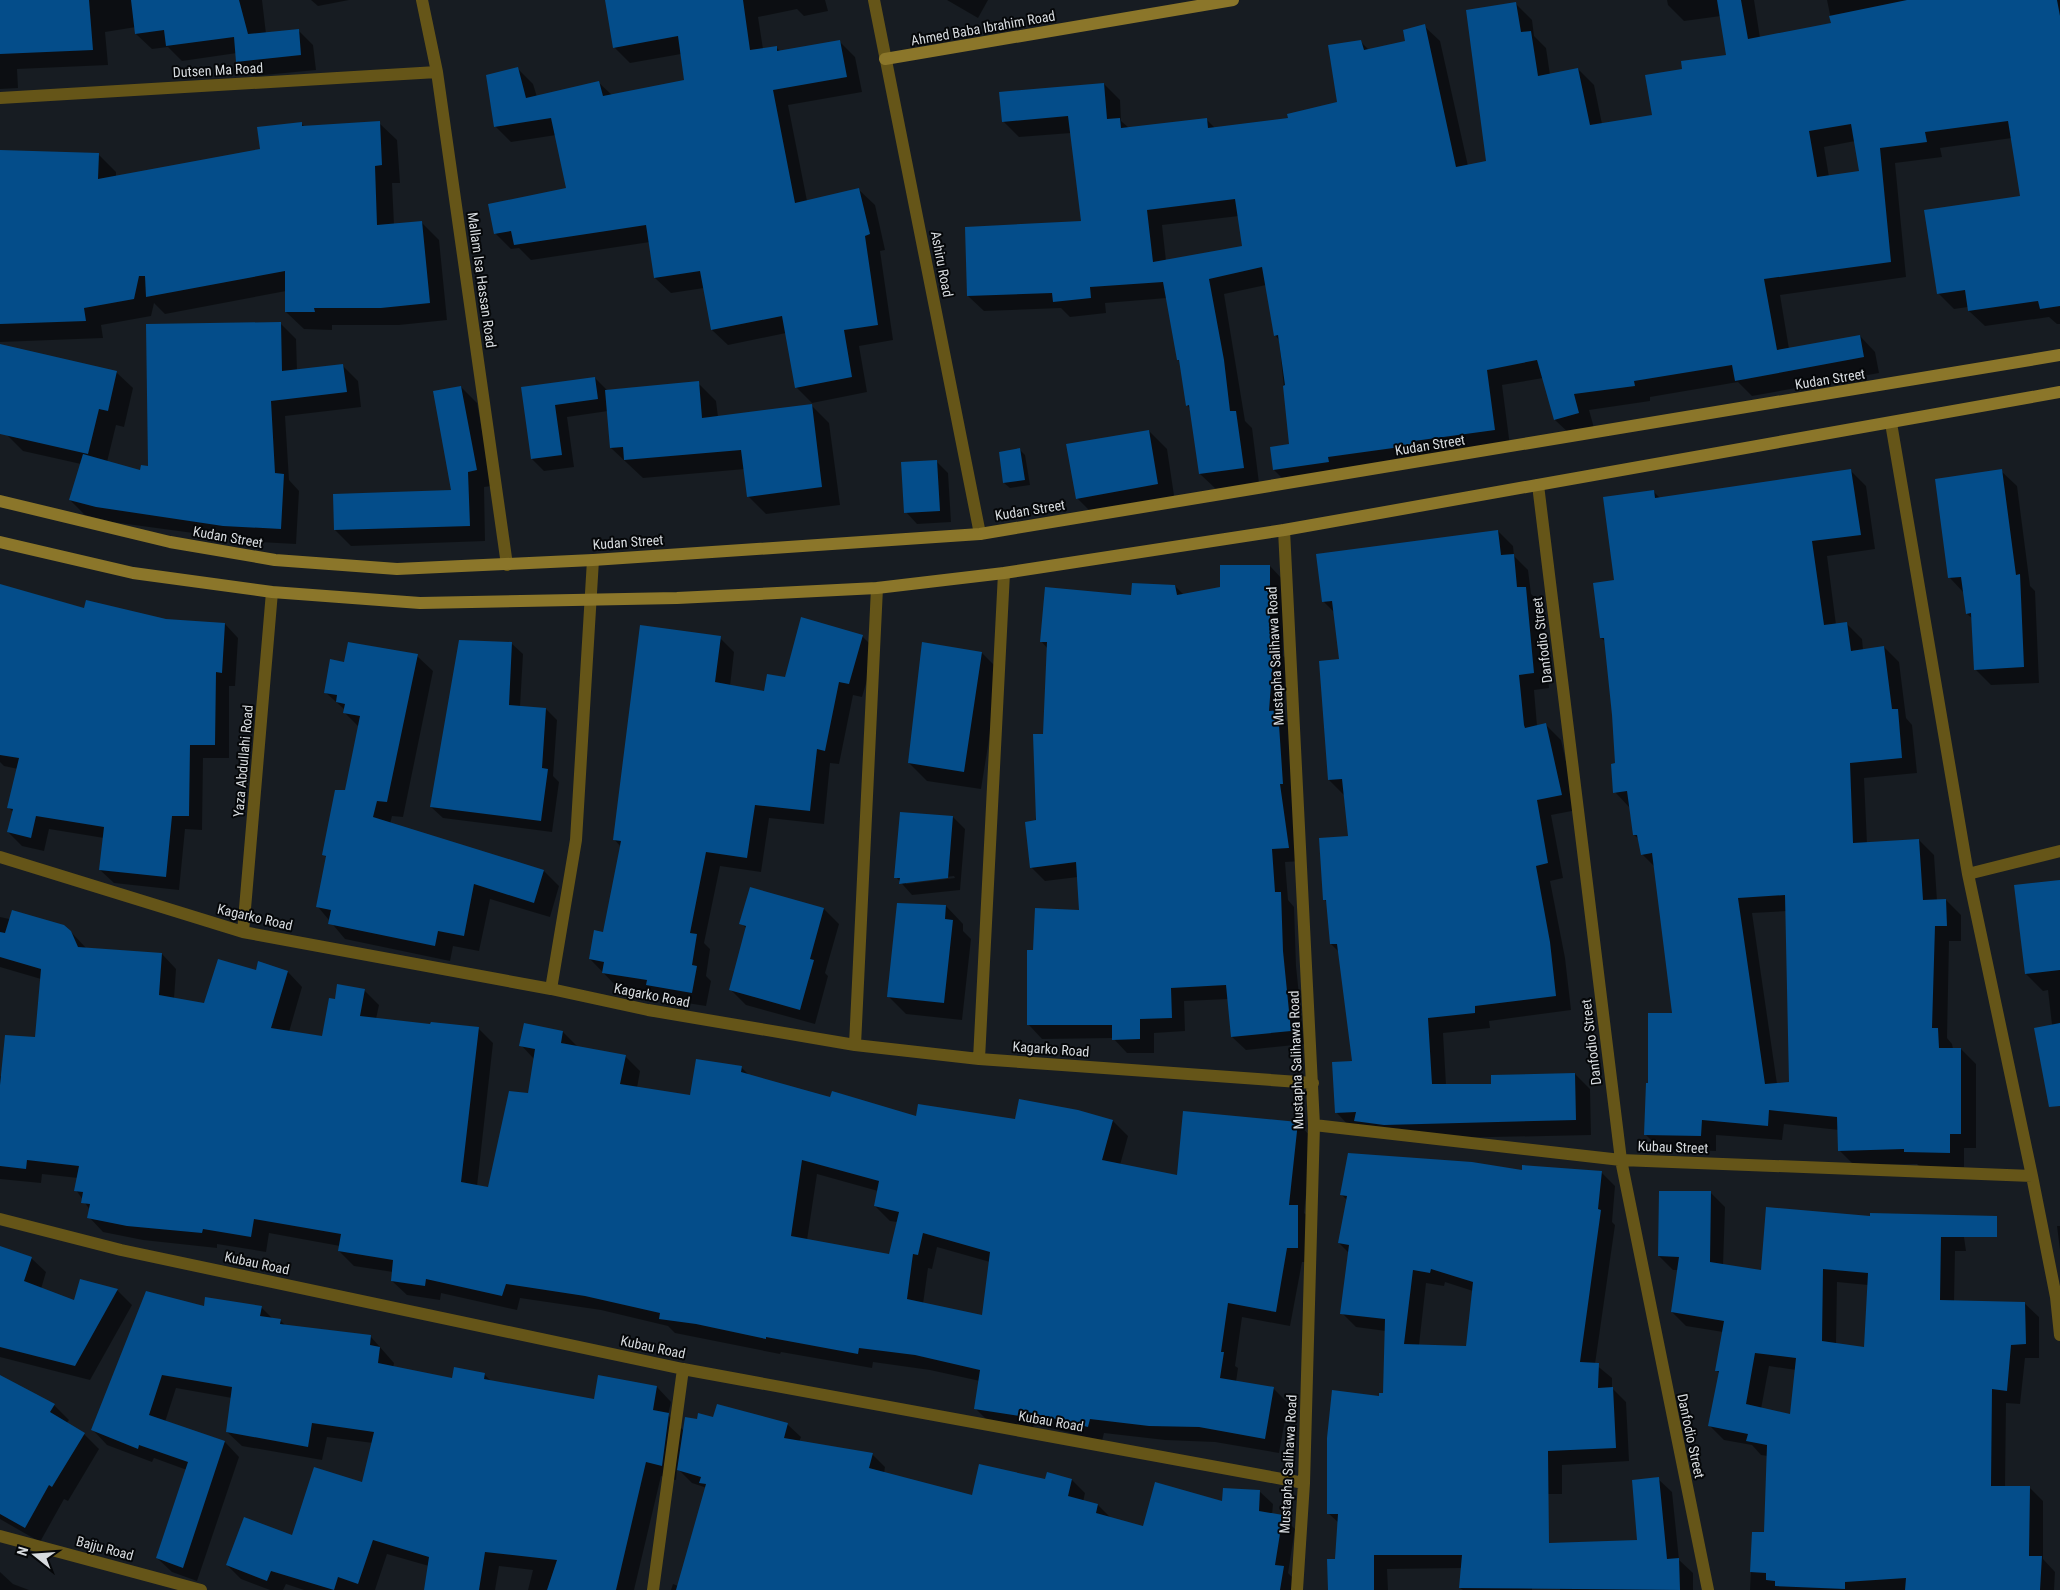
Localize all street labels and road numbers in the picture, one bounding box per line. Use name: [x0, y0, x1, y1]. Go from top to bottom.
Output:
street label: Ahmed Baba Ibrahim Road: [910, 7, 1056, 49]
street label: Dutsen Ma Road: [172, 60, 264, 80]
street label: Mallam Isa Hassan Road: [465, 211, 499, 349]
street label: Ashiru Road: [928, 230, 956, 298]
street label: Kudan Street: [1794, 366, 1866, 392]
street label: Kudan Street: [1394, 432, 1466, 458]
street label: Kudan Street: [994, 497, 1066, 523]
street label: Kudan Street: [192, 523, 264, 551]
street label: Kudan Street: [592, 532, 664, 552]
street label: Mustapha Salihawa Road: [1263, 586, 1287, 726]
street label: Danfodio Street: [1529, 596, 1555, 684]
street label: Yaza Abdullahi Road: [230, 704, 256, 818]
street label: Kagarko Road: [216, 901, 294, 933]
street label: Kagarko Road: [613, 980, 691, 1010]
street label: Mustapha Salihawa Road: [1286, 990, 1306, 1130]
street label: Danfodio Street: [1578, 998, 1604, 1086]
street label: Kagarko Road: [1012, 1038, 1090, 1060]
street label: Kubau Street: [1637, 1138, 1709, 1156]
street label: Kubau Road: [223, 1248, 291, 1278]
street label: Kubau Road: [619, 1332, 687, 1362]
street label: Danfodio Street: [1674, 1392, 1708, 1480]
street label: Mustapha Salihawa Road: [1276, 1394, 1300, 1534]
street label: Kubau Road: [1017, 1407, 1085, 1435]
street label: Bajju Road: [75, 1533, 135, 1563]

